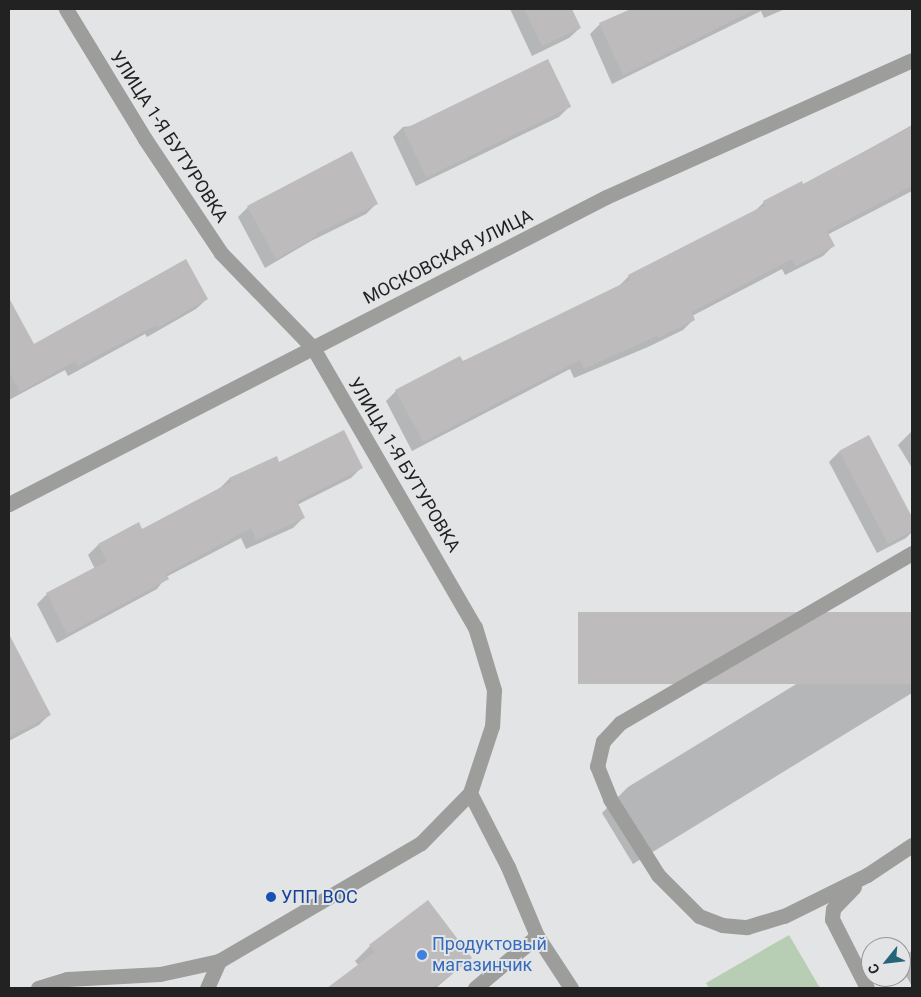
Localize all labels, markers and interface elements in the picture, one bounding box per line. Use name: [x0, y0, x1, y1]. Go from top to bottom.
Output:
street label: УЛИЦА 1-Я БУТУРОВКА: [105, 47, 233, 227]
street label: МОСКОВСКАЯ УЛИЦА: [360, 205, 536, 309]
street label: УЛИЦА 1-Я БУТУРОВКА: [343, 374, 465, 556]
place label: УПП ВОС: [281, 886, 358, 908]
marker: УПП ВОС: [265, 891, 277, 903]
place label: Продуктовый магазинчик: [432, 934, 547, 976]
north arrow: [861, 937, 911, 987]
marker: Продуктовый магазинчик: [416, 949, 428, 961]
text: С: [865, 961, 883, 977]

